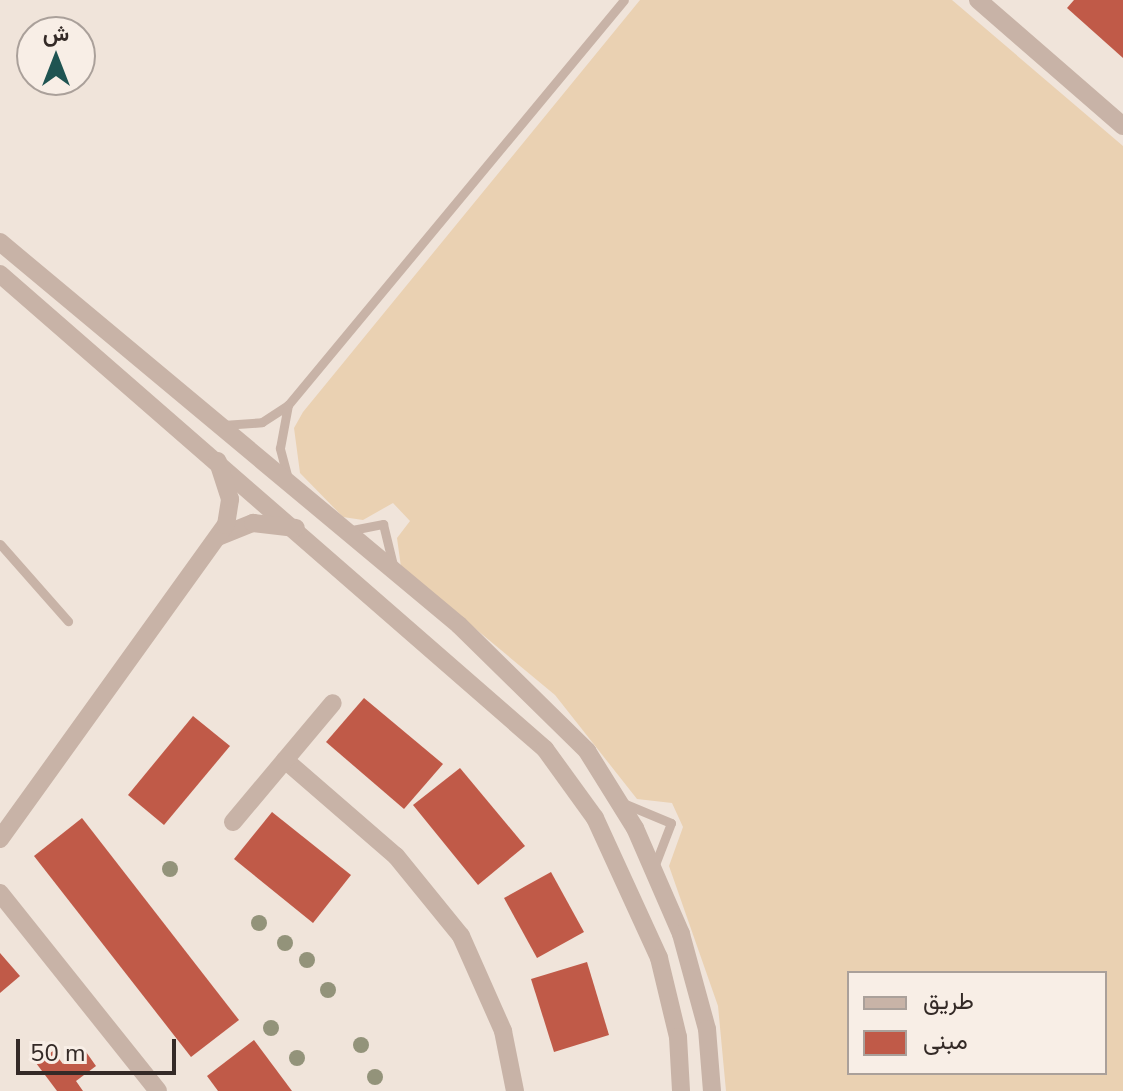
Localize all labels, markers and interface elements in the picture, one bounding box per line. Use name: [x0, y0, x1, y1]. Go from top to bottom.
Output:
north arrow: [16, 16, 96, 96]
text: ش: [43, 19, 69, 49]
legend: [847, 971, 1107, 1075]
text: طريق: [923, 985, 974, 1017]
scale bar: [20, 1023, 180, 1073]
text: مبنى: [923, 1025, 968, 1057]
text: 50 m: [30, 1037, 86, 1069]

